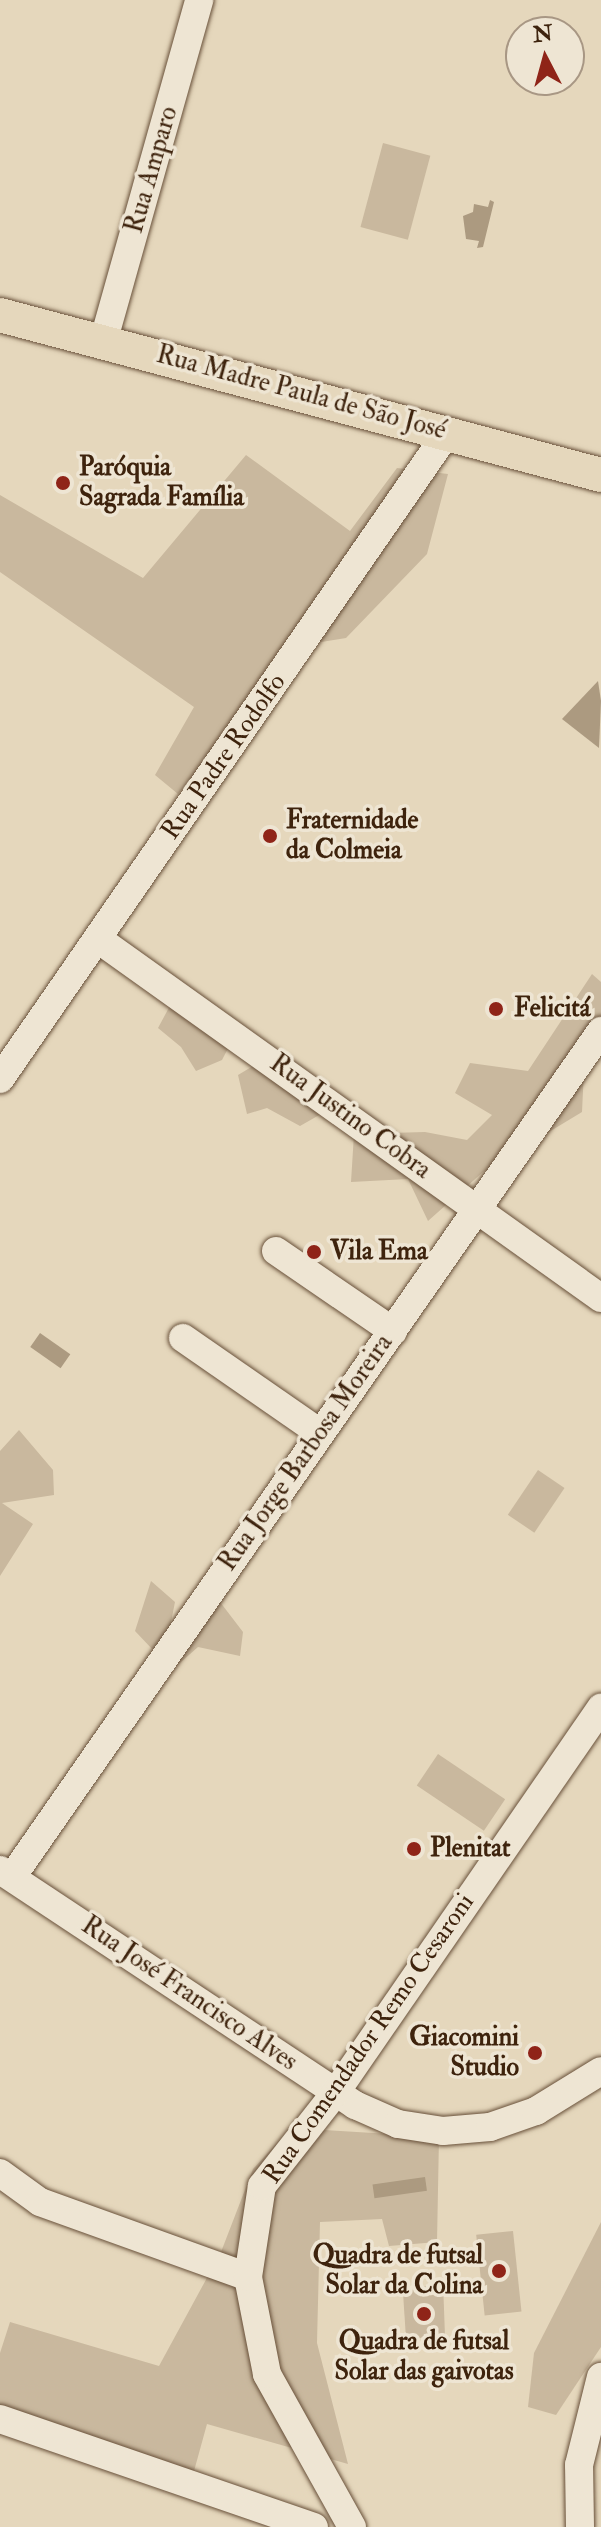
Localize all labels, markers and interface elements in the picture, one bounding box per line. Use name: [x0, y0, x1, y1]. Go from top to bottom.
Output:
north arrow: [505, 16, 585, 96]
text: N: [531, 19, 554, 49]
street label: Rua Amparo: [119, 103, 185, 237]
street label: Rua Madre Paula de São José: [153, 339, 449, 447]
place label: Paróquia Sagrada Família: [79, 452, 244, 514]
marker: Paróquia Sagrada Família: [54, 474, 72, 492]
street label: Rua Padre Rodolfo: [155, 668, 293, 846]
place label: Fraternidade da Colmeia: [286, 805, 418, 866]
marker: Fraternidade da Colmeia: [261, 827, 279, 845]
place label: Felicitá: [514, 993, 590, 1025]
marker: Felicitá: [485, 998, 507, 1020]
street label: Rua Justino Cobra: [263, 1048, 437, 1186]
place label: Vila Ema: [330, 1236, 428, 1268]
marker: Vila Ema: [305, 1243, 323, 1261]
street label: Rua Jorge Barbosa Moreira: [212, 1329, 400, 1577]
place label: Plenitat: [430, 1833, 510, 1865]
marker: Plenitat: [405, 1840, 423, 1858]
street label: Rua Comendador Remo Cesaroni: [257, 1888, 481, 2190]
street label: Rua José Francisco Alves: [75, 1910, 303, 2078]
place label: Giacomini Studio: [409, 2022, 519, 2084]
marker: Giacomini Studio: [526, 2044, 544, 2062]
place label: Quadra de futsal Solar da Colina: [313, 2240, 483, 2302]
marker: Quadra de futsal Solar da Colina: [490, 2262, 508, 2280]
marker: Quadra de futsal Solar das gaivotas: [415, 2305, 433, 2323]
place label: Quadra de futsal Solar das gaivotas: [334, 2326, 514, 2388]

